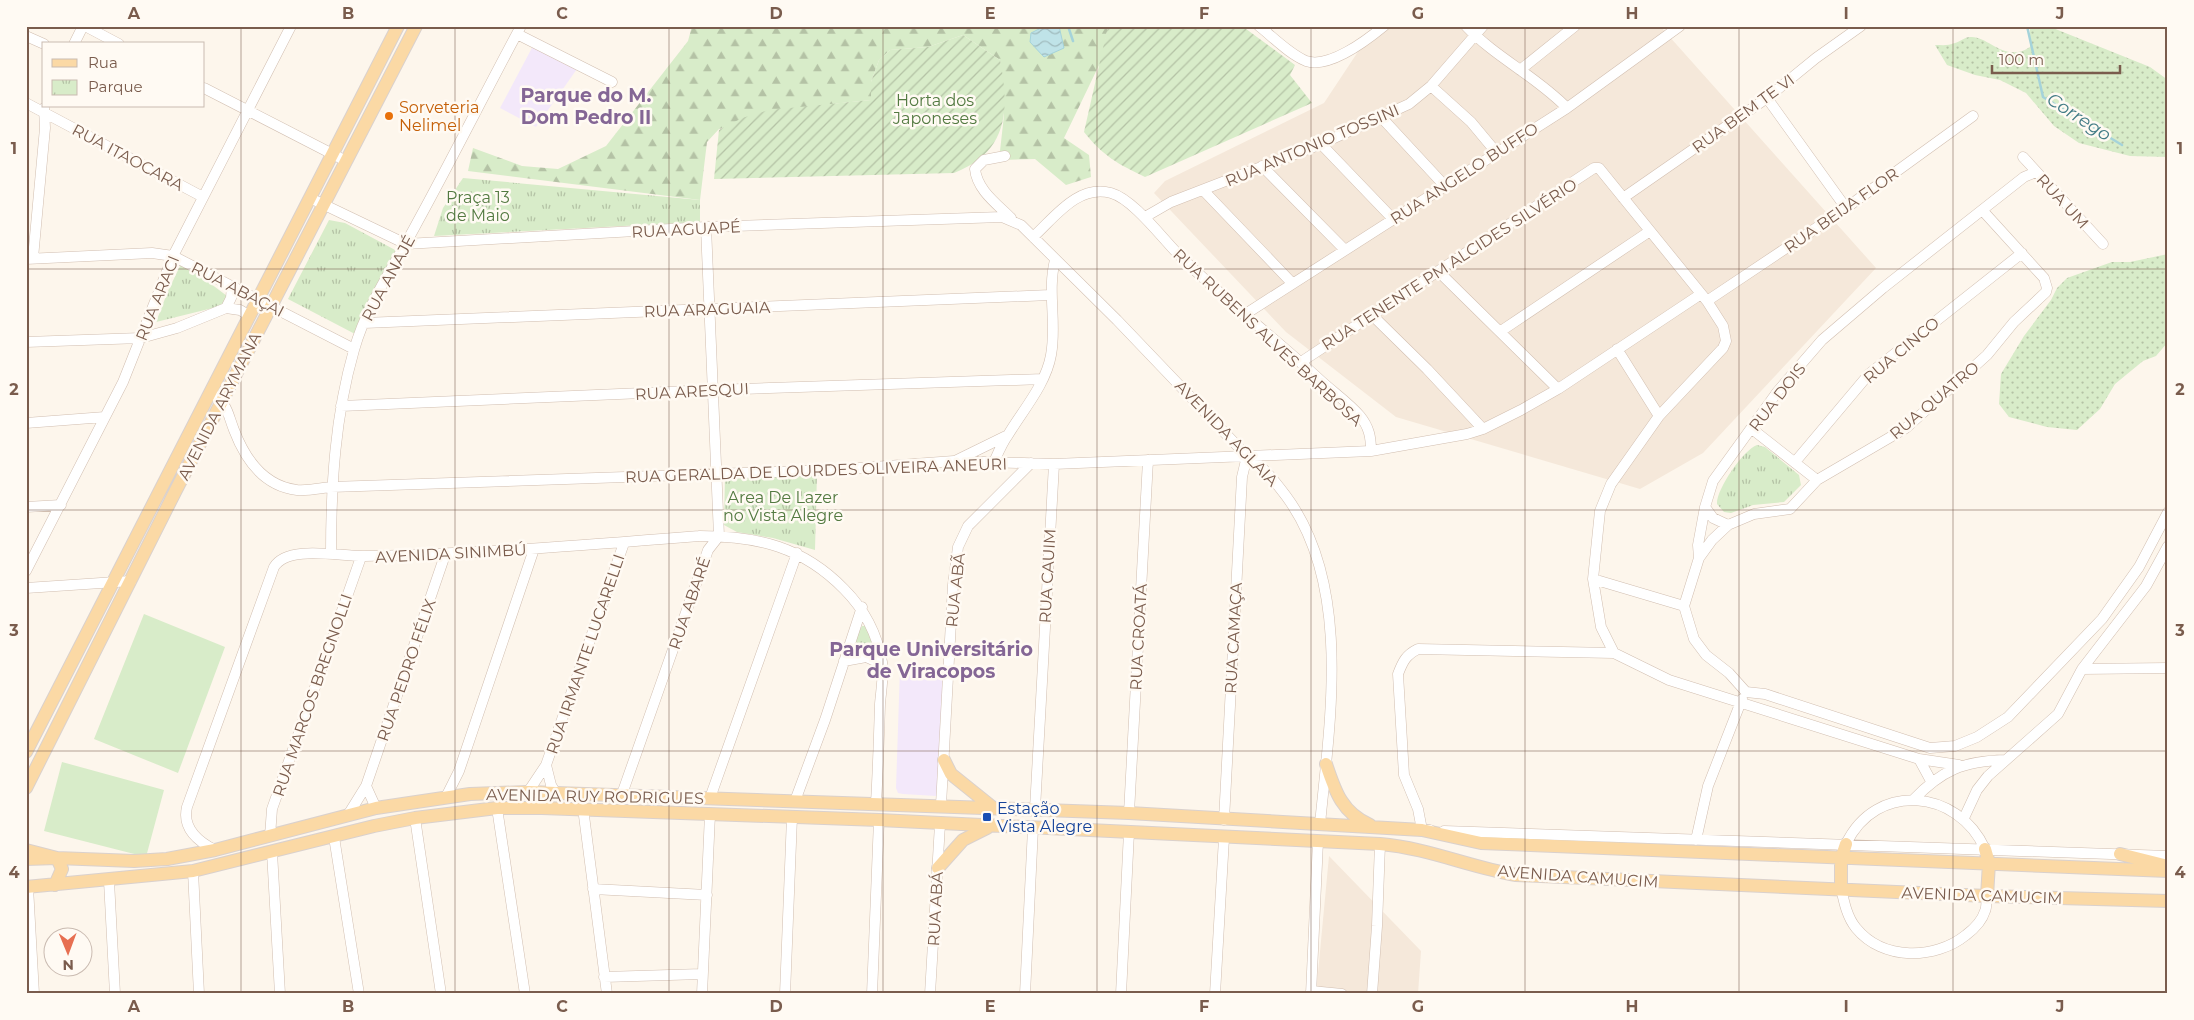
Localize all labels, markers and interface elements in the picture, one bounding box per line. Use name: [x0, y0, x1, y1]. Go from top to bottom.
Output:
text: A: [127, 4, 141, 23]
text: B: [342, 4, 354, 23]
text: C: [556, 4, 568, 23]
text: D: [769, 4, 783, 23]
text: E: [985, 4, 995, 23]
text: F: [1199, 4, 1209, 23]
text: G: [1412, 4, 1424, 23]
text: H: [1626, 4, 1638, 23]
text: I: [1843, 4, 1849, 23]
text: J: [2055, 4, 2064, 23]
legend: [42, 42, 205, 108]
scale bar: [1992, 42, 2119, 74]
text: 100 m: [1999, 50, 2044, 69]
text: Rua: [88, 53, 118, 72]
street label: RUA BEM TE VI: [1688, 70, 1798, 157]
text: Parque: [88, 77, 143, 96]
district label: Parque do M. Dom Pedro II: [521, 84, 652, 129]
water label: Corrego: [2043, 88, 2115, 146]
park label: Horta dos Japoneses: [892, 91, 977, 128]
place label: Sorveteria Nelimel: [399, 98, 480, 135]
street label: RUA ANTONIO TOSSINI: [1222, 100, 1402, 191]
marker: Sorveteria Nelimel: [383, 110, 395, 122]
street label: RUA ANGELO BUFFO: [1387, 119, 1542, 228]
street label: RUA ITAOCARA: [69, 120, 187, 195]
text: 1: [11, 139, 17, 158]
text: 1: [2177, 139, 2183, 158]
street label: RUA BEIJA FLOR: [1781, 164, 1902, 257]
street label: RUA UM: [2033, 170, 2093, 233]
street label: RUA TENENTE PM ALCIDES SILVÉRIO: [1318, 175, 1581, 354]
park label: Praça 13 de Maio: [446, 188, 510, 225]
street label: RUA AGUAPÉ: [631, 217, 741, 242]
street label: RUA ANAJÉ: [358, 232, 419, 324]
street label: RUA RUBENS ALVES BARBOSA: [1169, 245, 1366, 430]
street label: RUA ARACI: [132, 253, 183, 344]
street label: RUA ABAÇAI: [188, 258, 287, 321]
street label: RUA ARAGUAIA: [643, 298, 771, 321]
street label: RUA CINCO: [1860, 313, 1943, 388]
street label: AVENIDA ARYMANA: [174, 329, 265, 483]
street label: RUA QUATRO: [1886, 358, 1983, 443]
street label: RUA DOIS: [1745, 359, 1810, 435]
street label: AVENIDA AGLAIA: [1171, 376, 1282, 491]
street label: RUA ARESQUI: [635, 379, 750, 404]
text: 2: [9, 380, 19, 399]
text: 2: [2175, 380, 2185, 399]
street label: RUA GERALDA DE LOURDES OLIVEIRA ANEURI: [625, 454, 1007, 487]
park label: Area De Lazer no Vista Alegre: [723, 488, 843, 525]
street label: RUA CAUIM: [1036, 528, 1059, 624]
street label: AVENIDA SINIMBÚ: [375, 540, 527, 567]
street label: RUA ABÃ: [942, 551, 969, 628]
street label: RUA IRMANTE LUCARELLI: [542, 552, 629, 757]
street label: RUA ABARÉ: [665, 554, 714, 652]
street label: RUA CAMAÇA: [1221, 581, 1246, 694]
street label: RUA CROATÁ: [1126, 583, 1151, 691]
street label: RUA MARCOS BREGNOLLI: [269, 591, 356, 799]
street label: RUA PEDRO FÉLIX: [373, 596, 440, 744]
text: 3: [8, 621, 19, 640]
text: 3: [2174, 621, 2185, 640]
district label: Parque Universitário de Viracopos: [829, 638, 1033, 683]
street label: AVENIDA RUY RODRIGUES: [486, 785, 704, 808]
place label: Estação Vista Alegre: [997, 799, 1092, 836]
marker: Estação Vista Alegre: [981, 811, 993, 823]
street label: AVENIDA CAMUCIM: [1497, 861, 1659, 892]
text: 4: [8, 863, 20, 882]
text: 4: [2174, 863, 2186, 882]
street label: RUA ABÁ: [924, 871, 947, 947]
street label: AVENIDA CAMUCIM: [1901, 883, 2063, 908]
north arrow: [42, 928, 92, 978]
text: N: [62, 956, 74, 974]
text: A: [127, 997, 141, 1016]
text: B: [342, 997, 354, 1016]
text: C: [556, 997, 568, 1016]
text: D: [769, 997, 783, 1016]
text: E: [985, 997, 995, 1016]
text: F: [1199, 997, 1209, 1016]
text: G: [1412, 997, 1424, 1016]
text: H: [1626, 997, 1638, 1016]
text: I: [1843, 997, 1849, 1016]
text: J: [2055, 997, 2064, 1016]

